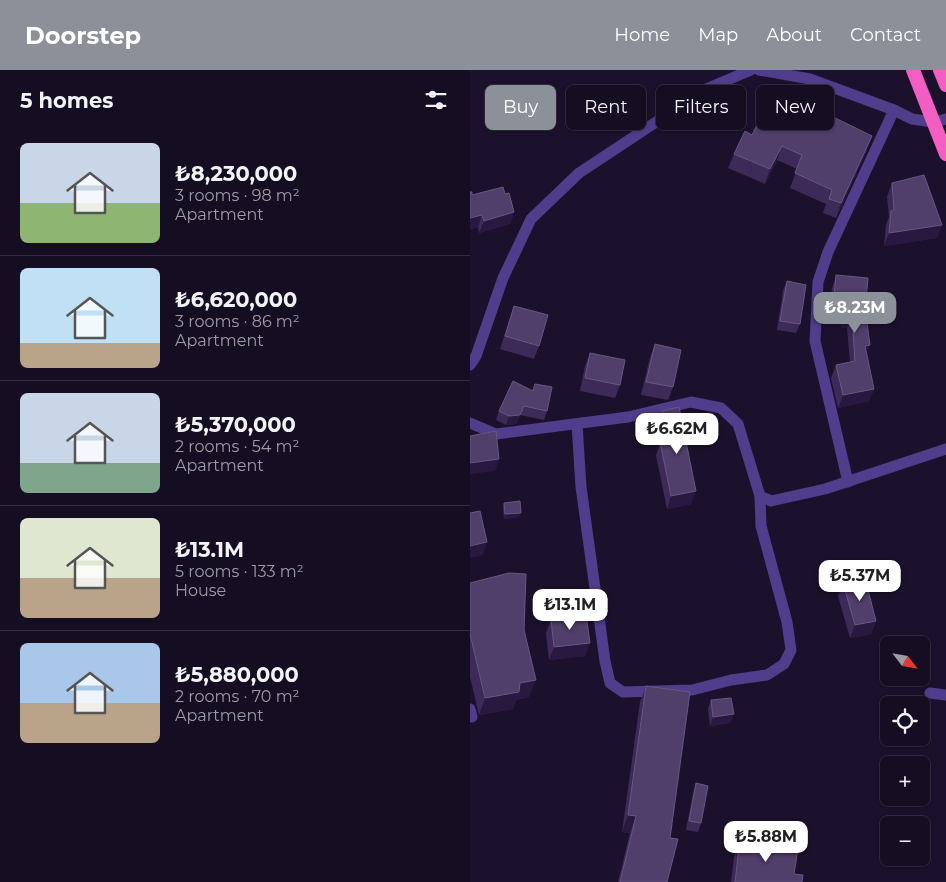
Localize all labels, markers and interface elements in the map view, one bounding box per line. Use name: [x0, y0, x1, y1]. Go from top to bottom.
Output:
text: Doorstep: [25, 21, 141, 50]
text: Home: [614, 24, 670, 46]
text: Map: [698, 24, 738, 46]
text: About: [766, 24, 822, 46]
text: Contact: [850, 24, 921, 46]
chip: Buy: [485, 85, 556, 130]
chip: Rent: [566, 85, 646, 130]
chip: Filters: [656, 85, 746, 130]
chip: New: [756, 85, 834, 130]
icon: filters: [422, 86, 450, 114]
text: 5 homes: [20, 88, 113, 113]
text: ₺8,230,000: [175, 161, 297, 186]
icon: home: [60, 163, 120, 223]
text: 3 rooms · 98 m²: [175, 186, 300, 205]
text: Apartment: [175, 205, 264, 224]
text: ₺6,620,000: [175, 287, 297, 312]
icon: home: [60, 288, 120, 348]
pin: ₺8.23M: [814, 292, 896, 334]
text: ₺8.23M: [824, 298, 886, 317]
text: 3 rooms · 86 m²: [175, 312, 300, 331]
text: Apartment: [175, 331, 264, 350]
text: ₺5,370,000: [175, 412, 296, 437]
pin: ₺6.62M: [636, 412, 718, 455]
icon: home: [60, 413, 120, 473]
text: ₺6.62M: [646, 419, 708, 438]
text: 2 rooms · 54 m²: [175, 437, 299, 456]
text: Apartment: [175, 456, 264, 475]
text: ₺13.1M: [175, 537, 244, 562]
icon: home: [60, 538, 120, 598]
pin: ₺5.37M: [819, 560, 901, 602]
text: 5 rooms · 133 m²: [175, 562, 304, 581]
text: ₺5.37M: [830, 566, 890, 585]
text: House: [175, 581, 226, 600]
pin: ₺13.1M: [529, 588, 611, 631]
text: ₺13.1M: [544, 595, 596, 614]
north arrow: [880, 636, 930, 686]
map controls: [880, 636, 930, 866]
text: ₺5,880,000: [175, 662, 299, 687]
icon: home: [60, 663, 120, 723]
text: 2 rooms · 70 m²: [175, 687, 300, 706]
button: locate: [880, 696, 930, 746]
text: Apartment: [175, 706, 264, 725]
button: +: [880, 756, 930, 806]
button: −: [880, 816, 930, 866]
pin: ₺5.88M: [725, 820, 807, 863]
text: ₺5.88M: [735, 827, 797, 846]

